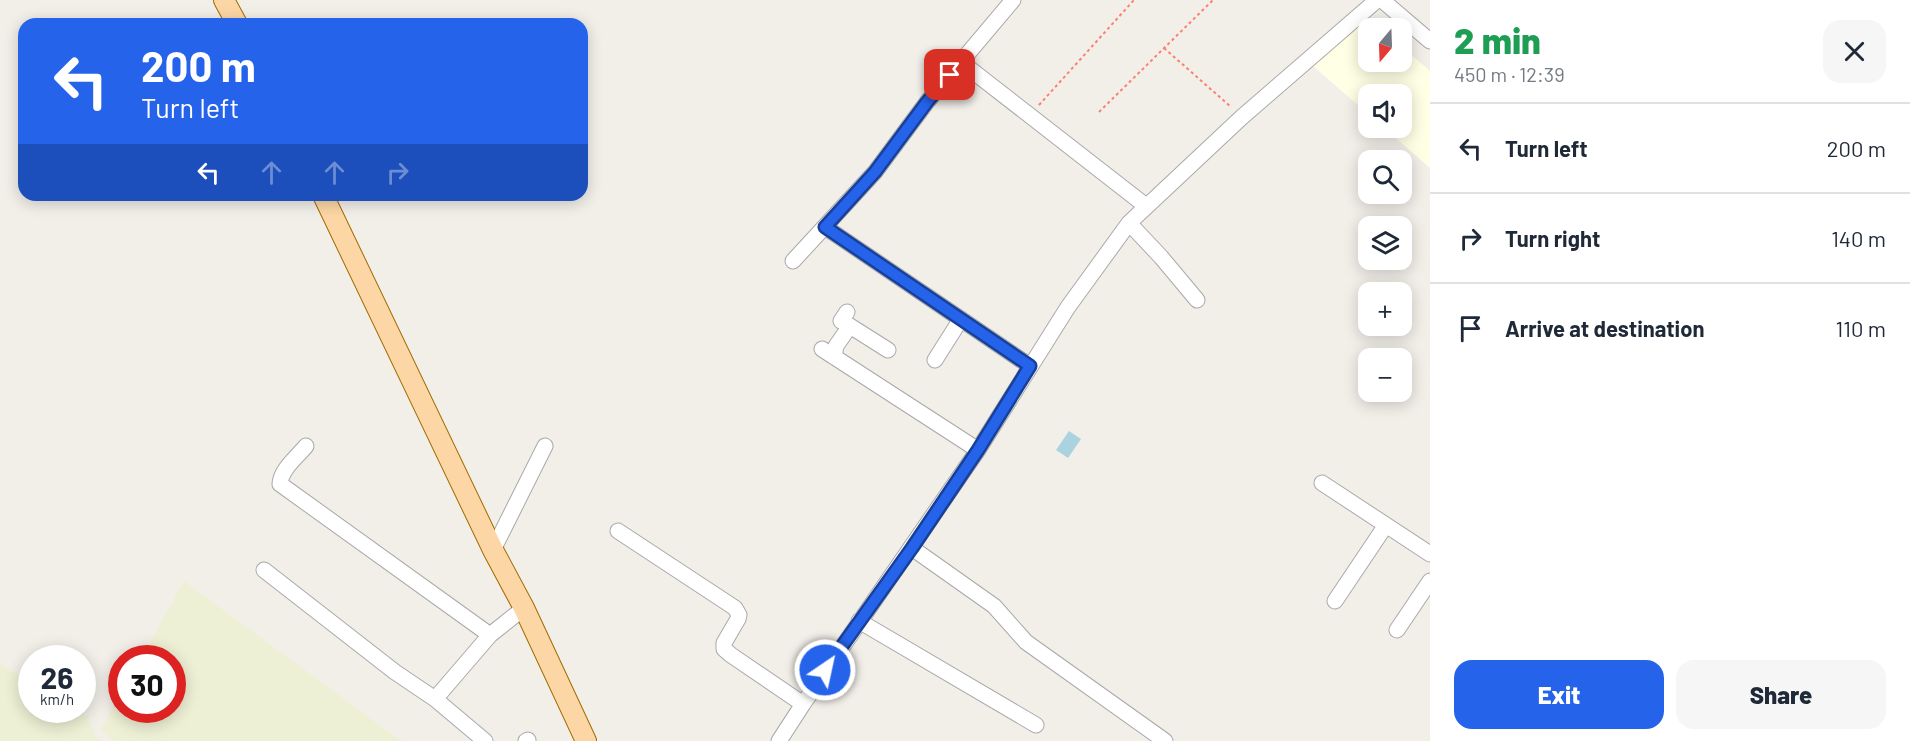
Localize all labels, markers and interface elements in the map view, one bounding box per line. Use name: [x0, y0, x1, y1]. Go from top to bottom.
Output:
north arrow: [1358, 18, 1412, 72]
map controls: [1358, 18, 1412, 402]
text: 2 min: [1454, 18, 1541, 61]
button: close: [1823, 20, 1886, 83]
text: 200 m: [141, 40, 256, 90]
icon: left: [42, 42, 120, 120]
pin: [924, 49, 975, 100]
icon: arrive: [933, 58, 966, 91]
text: 450 m · 12:39: [1454, 62, 1565, 86]
button: sound: [1358, 84, 1412, 138]
text: Turn left: [141, 91, 239, 123]
icon: left: [1454, 132, 1487, 165]
text: Turn left: [1505, 135, 1588, 161]
text: 200 m: [1827, 135, 1886, 161]
button: search: [1358, 150, 1412, 204]
icon: left: [192, 156, 225, 189]
icon: ahead: [255, 156, 288, 189]
icon: ahead: [318, 156, 351, 189]
icon: right: [381, 156, 414, 189]
button: layers: [1358, 216, 1412, 270]
icon: right: [1454, 222, 1487, 255]
text: Turn right: [1505, 225, 1600, 251]
text: 140 m: [1831, 225, 1886, 251]
button: +: [1358, 282, 1412, 336]
icon: arrive: [1454, 312, 1487, 345]
text: Arrive at destination: [1505, 315, 1704, 341]
text: 110 m: [1836, 315, 1886, 341]
button: −: [1358, 348, 1412, 402]
position arrow: [793, 638, 857, 702]
speed limit sign: 30: [108, 645, 186, 723]
text: 26: [41, 659, 73, 695]
button: Exit: [1454, 660, 1664, 729]
button: Share: [1676, 660, 1886, 729]
text: km/h: [40, 690, 74, 708]

